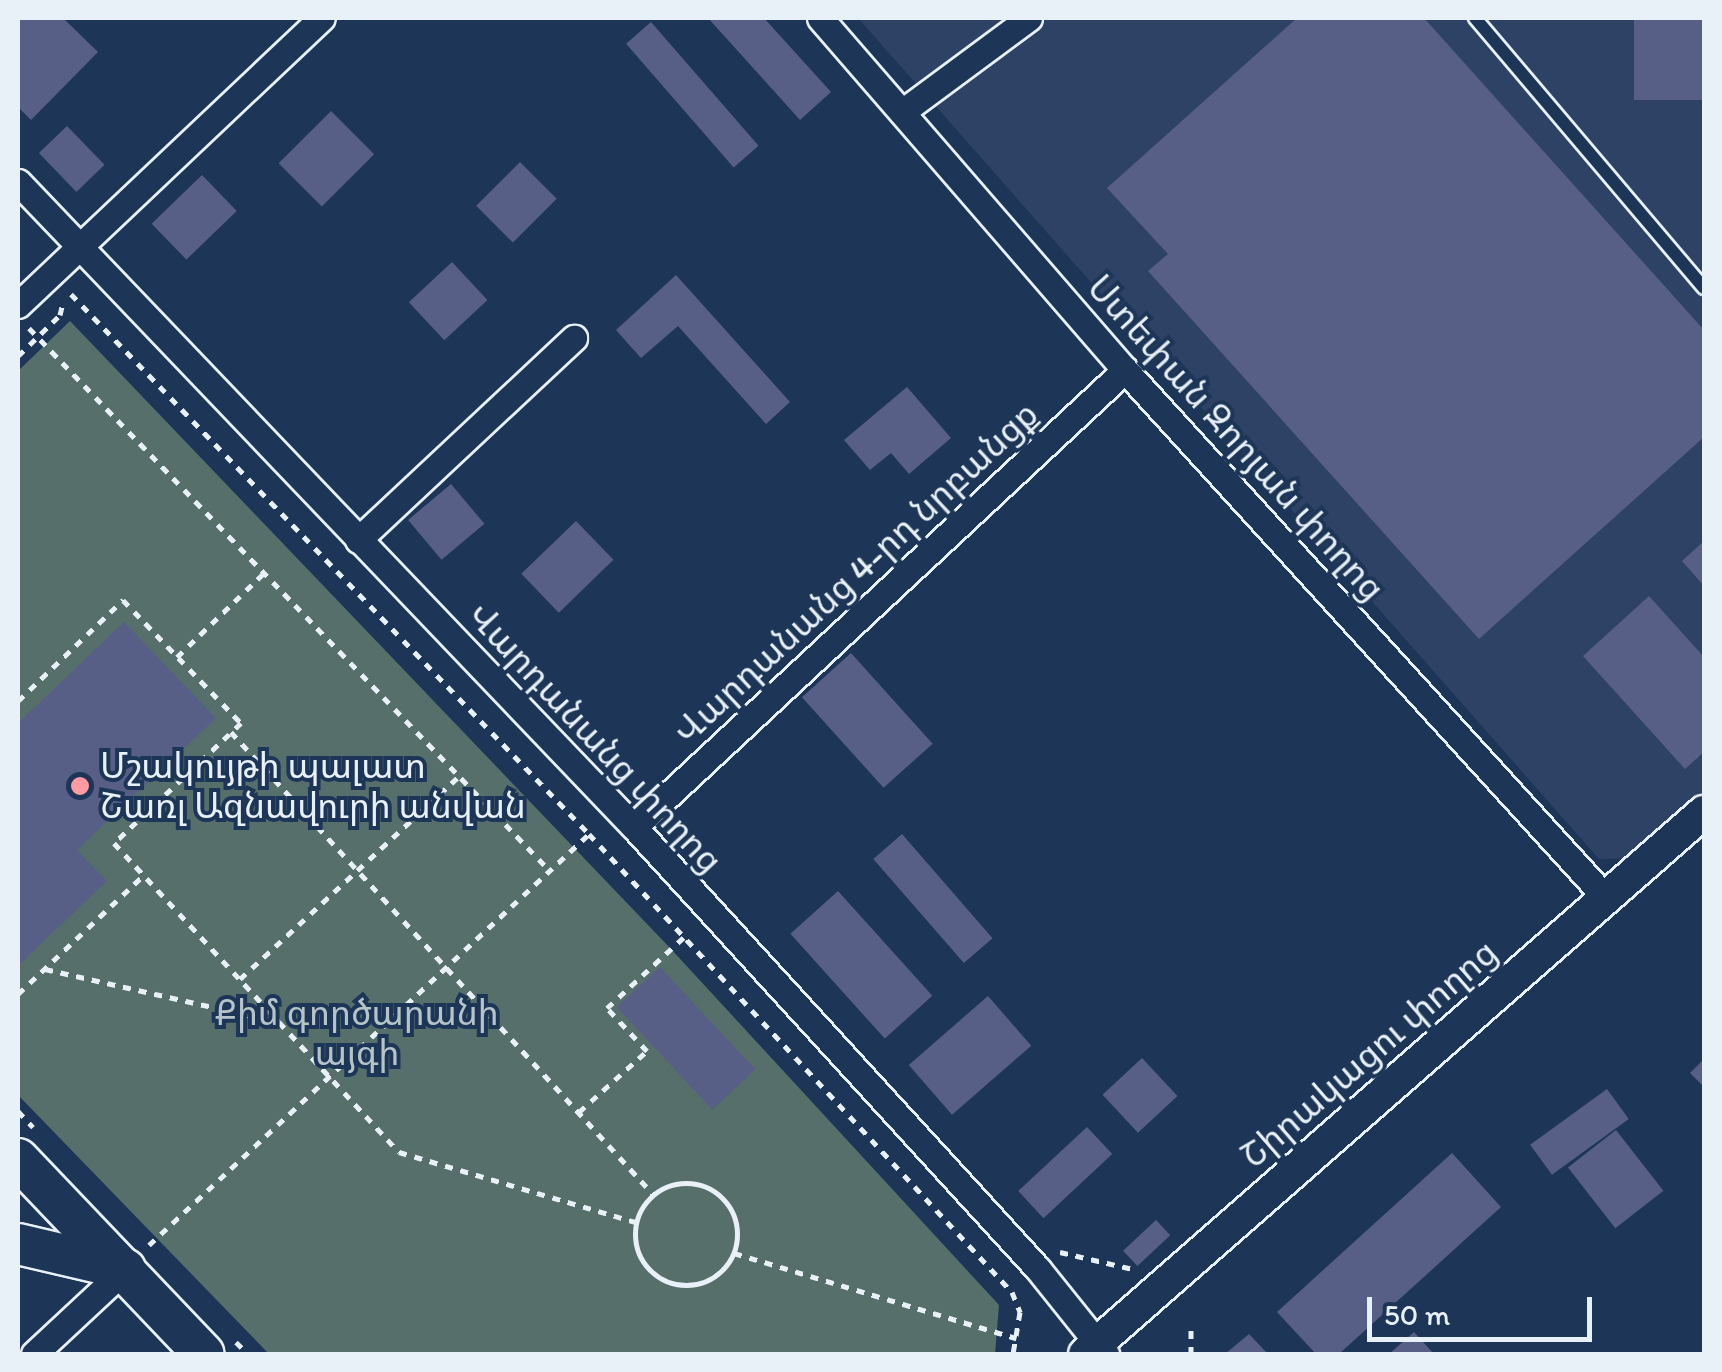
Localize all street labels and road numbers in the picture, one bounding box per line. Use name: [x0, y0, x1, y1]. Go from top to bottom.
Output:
street label: Ստեփան Զորյան փողոց: [1079, 267, 1393, 609]
street label: Վարդանանց 4-րդ նրբանցք: [665, 393, 1047, 753]
street label: Վարդանանց փողոց: [459, 594, 731, 882]
street label: Շիրակացու փողոց: [1232, 931, 1506, 1177]

